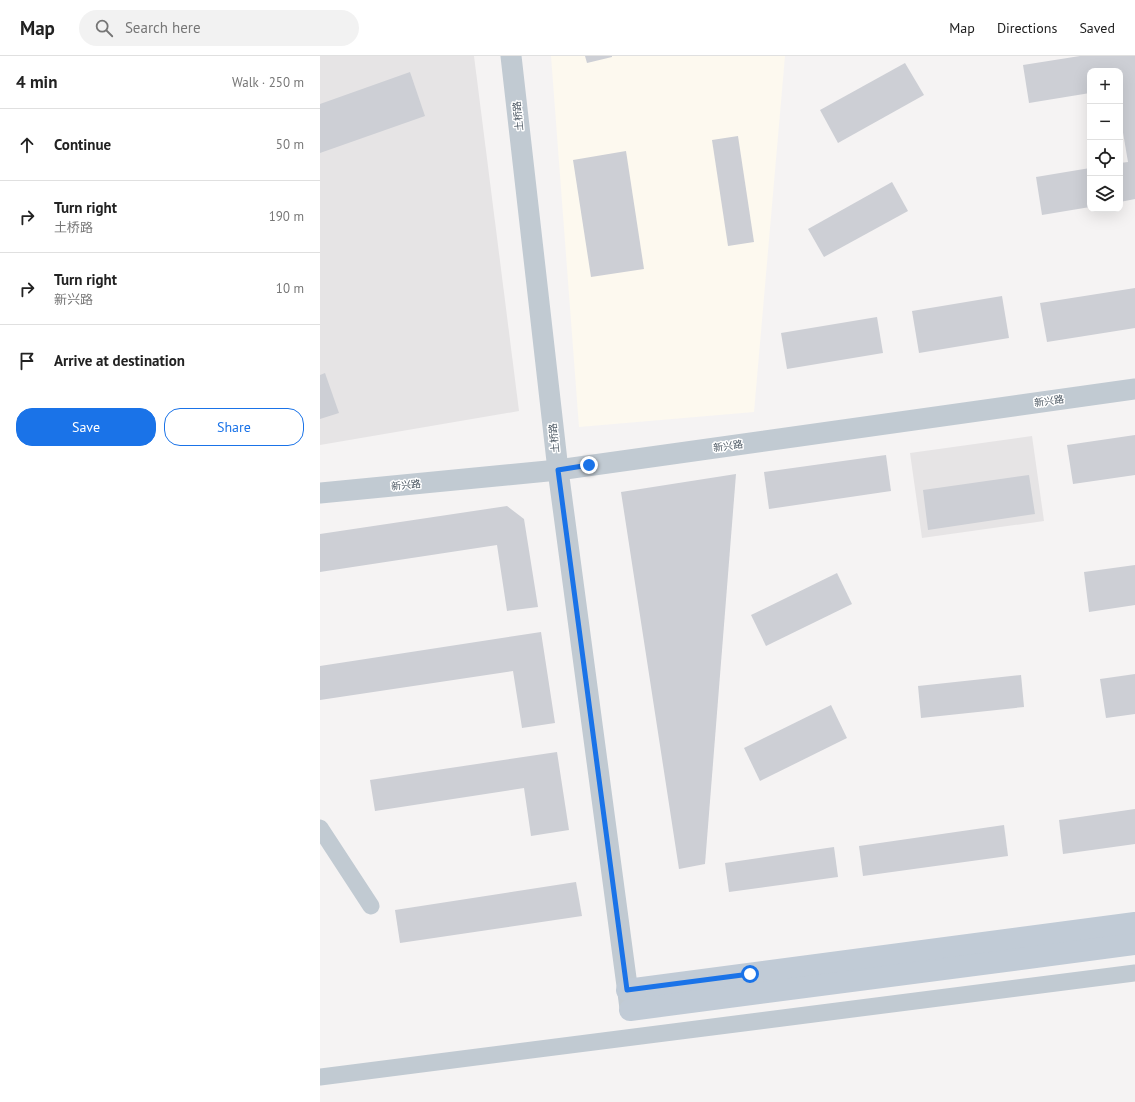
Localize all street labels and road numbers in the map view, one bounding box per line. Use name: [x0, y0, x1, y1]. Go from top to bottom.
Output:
street label: 土桥路: [510, 100, 526, 132]
street label: 新兴路: [1033, 392, 1065, 410]
street label: 土桥路: [546, 422, 562, 454]
street label: 新兴路: [712, 437, 744, 455]
street label: 新兴路: [390, 477, 422, 493]

